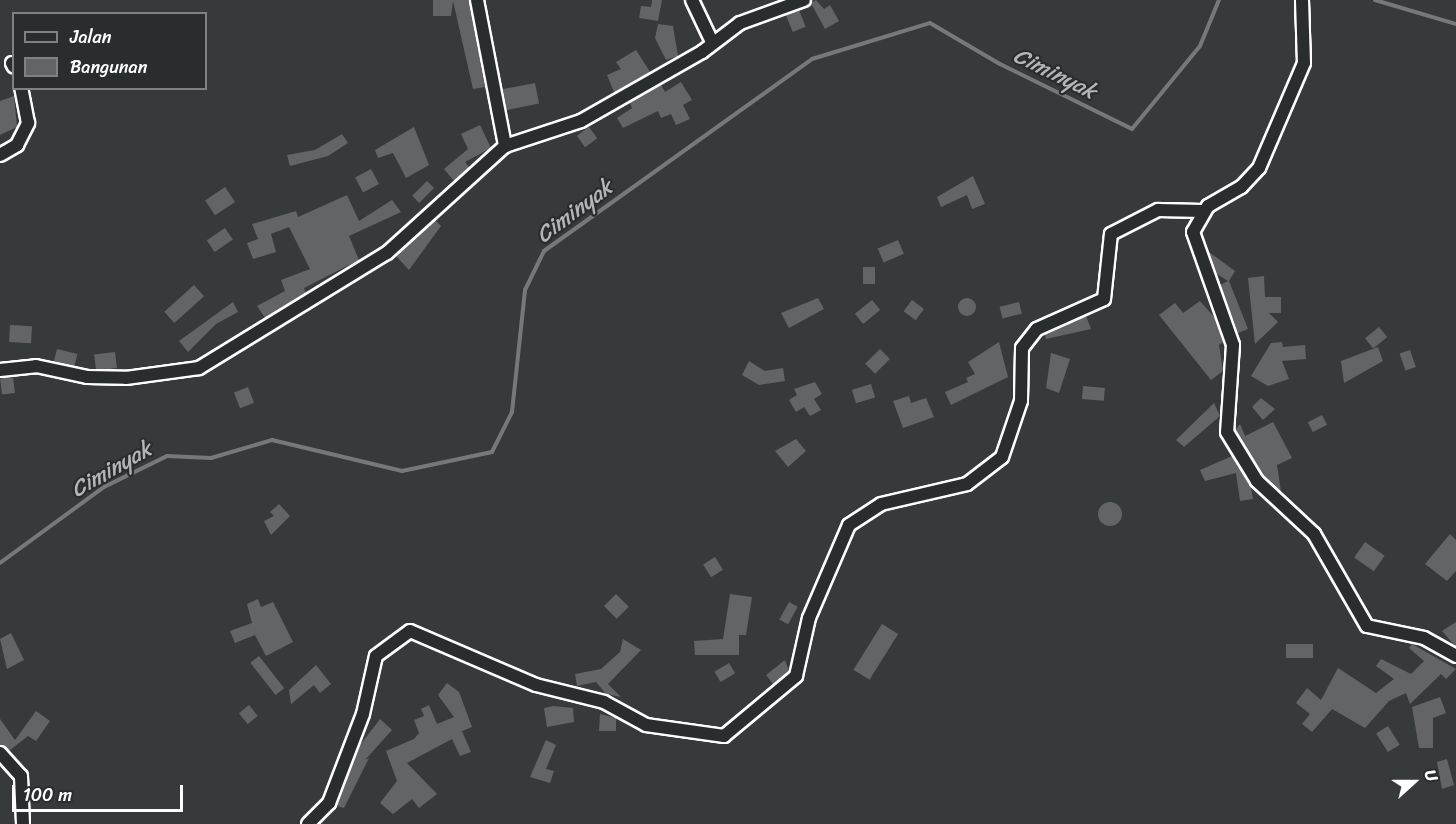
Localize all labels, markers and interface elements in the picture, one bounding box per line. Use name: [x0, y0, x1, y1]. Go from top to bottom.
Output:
legend: [12, 12, 207, 90]
text: Jalan: [70, 21, 111, 53]
water label: Ciminyak: [1009, 42, 1101, 104]
text: Bangunan: [70, 51, 147, 83]
water label: Ciminyak: [531, 174, 617, 248]
water label: Ciminyak: [66, 435, 156, 503]
north arrow: [1384, 752, 1444, 812]
text: U: [1416, 765, 1447, 786]
scale bar: [15, 773, 186, 811]
text: 100 m: [23, 779, 72, 811]

